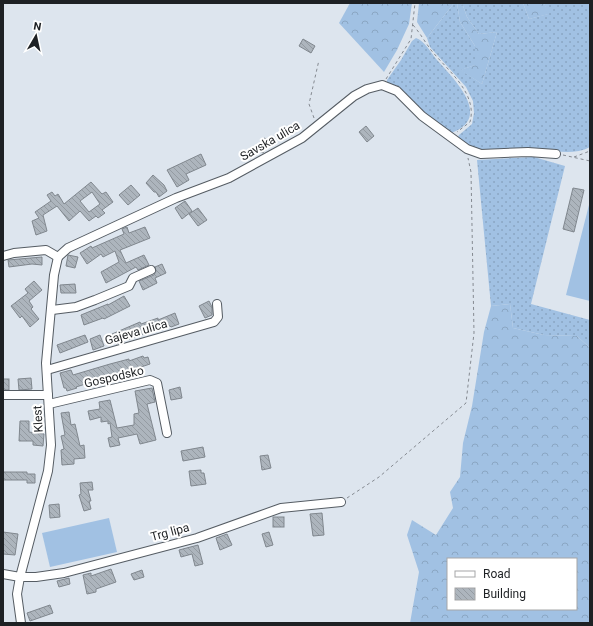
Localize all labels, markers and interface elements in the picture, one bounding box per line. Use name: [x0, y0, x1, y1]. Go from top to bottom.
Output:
north arrow: [16, 16, 56, 56]
text: N: [33, 20, 43, 34]
street label: Savska ulica: [238, 118, 302, 164]
street label: Gajeva ulica: [103, 316, 169, 348]
street label: Gospodsko: [83, 363, 145, 391]
street label: Klest: [30, 405, 46, 433]
street label: Trg lipa: [149, 520, 191, 544]
legend: [447, 558, 577, 610]
text: Road: [483, 567, 511, 581]
text: Building: [483, 587, 526, 601]

